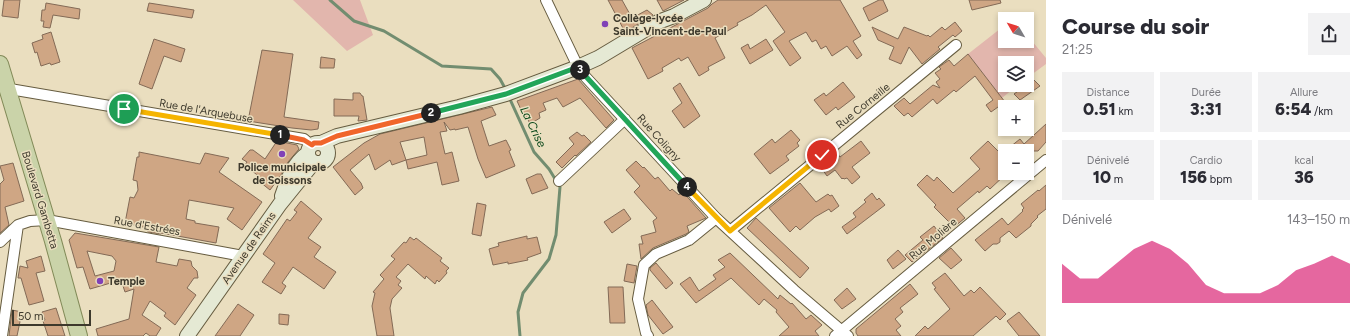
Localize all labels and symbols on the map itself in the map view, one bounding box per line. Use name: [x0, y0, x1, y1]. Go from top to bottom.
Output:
place label: Collège-lycée Saint-Vincent-de-Paul: [613, 12, 727, 38]
north arrow: [998, 12, 1034, 48]
marker: Collège-lycée Saint-Vincent-de-Paul: [600, 19, 610, 29]
pin: 3: [570, 60, 590, 80]
street label: Rue Corneille: [834, 80, 892, 132]
pin: [107, 92, 141, 126]
street label: Rue de l'Arquebuse: [158, 96, 254, 126]
pin: 2: [421, 103, 441, 123]
water label: La Crise: [517, 104, 549, 150]
street label: Rue Coligny: [634, 112, 684, 165]
pin: 1: [270, 125, 290, 145]
pin: [805, 138, 839, 172]
marker: Police municipale de Soissons: [277, 149, 287, 159]
street label: Boulevard Gambetta: [19, 150, 61, 250]
place label: Police municipale de Soissons: [238, 161, 326, 187]
pin: 4: [677, 177, 697, 197]
street label: Avenue de Reims: [219, 209, 279, 287]
street label: Rue d'Estrées: [113, 214, 181, 238]
street label: Rue Molière: [907, 215, 959, 263]
place label: Temple: [108, 275, 145, 288]
marker: Temple: [95, 276, 105, 286]
scale bar: [12, 308, 91, 327]

